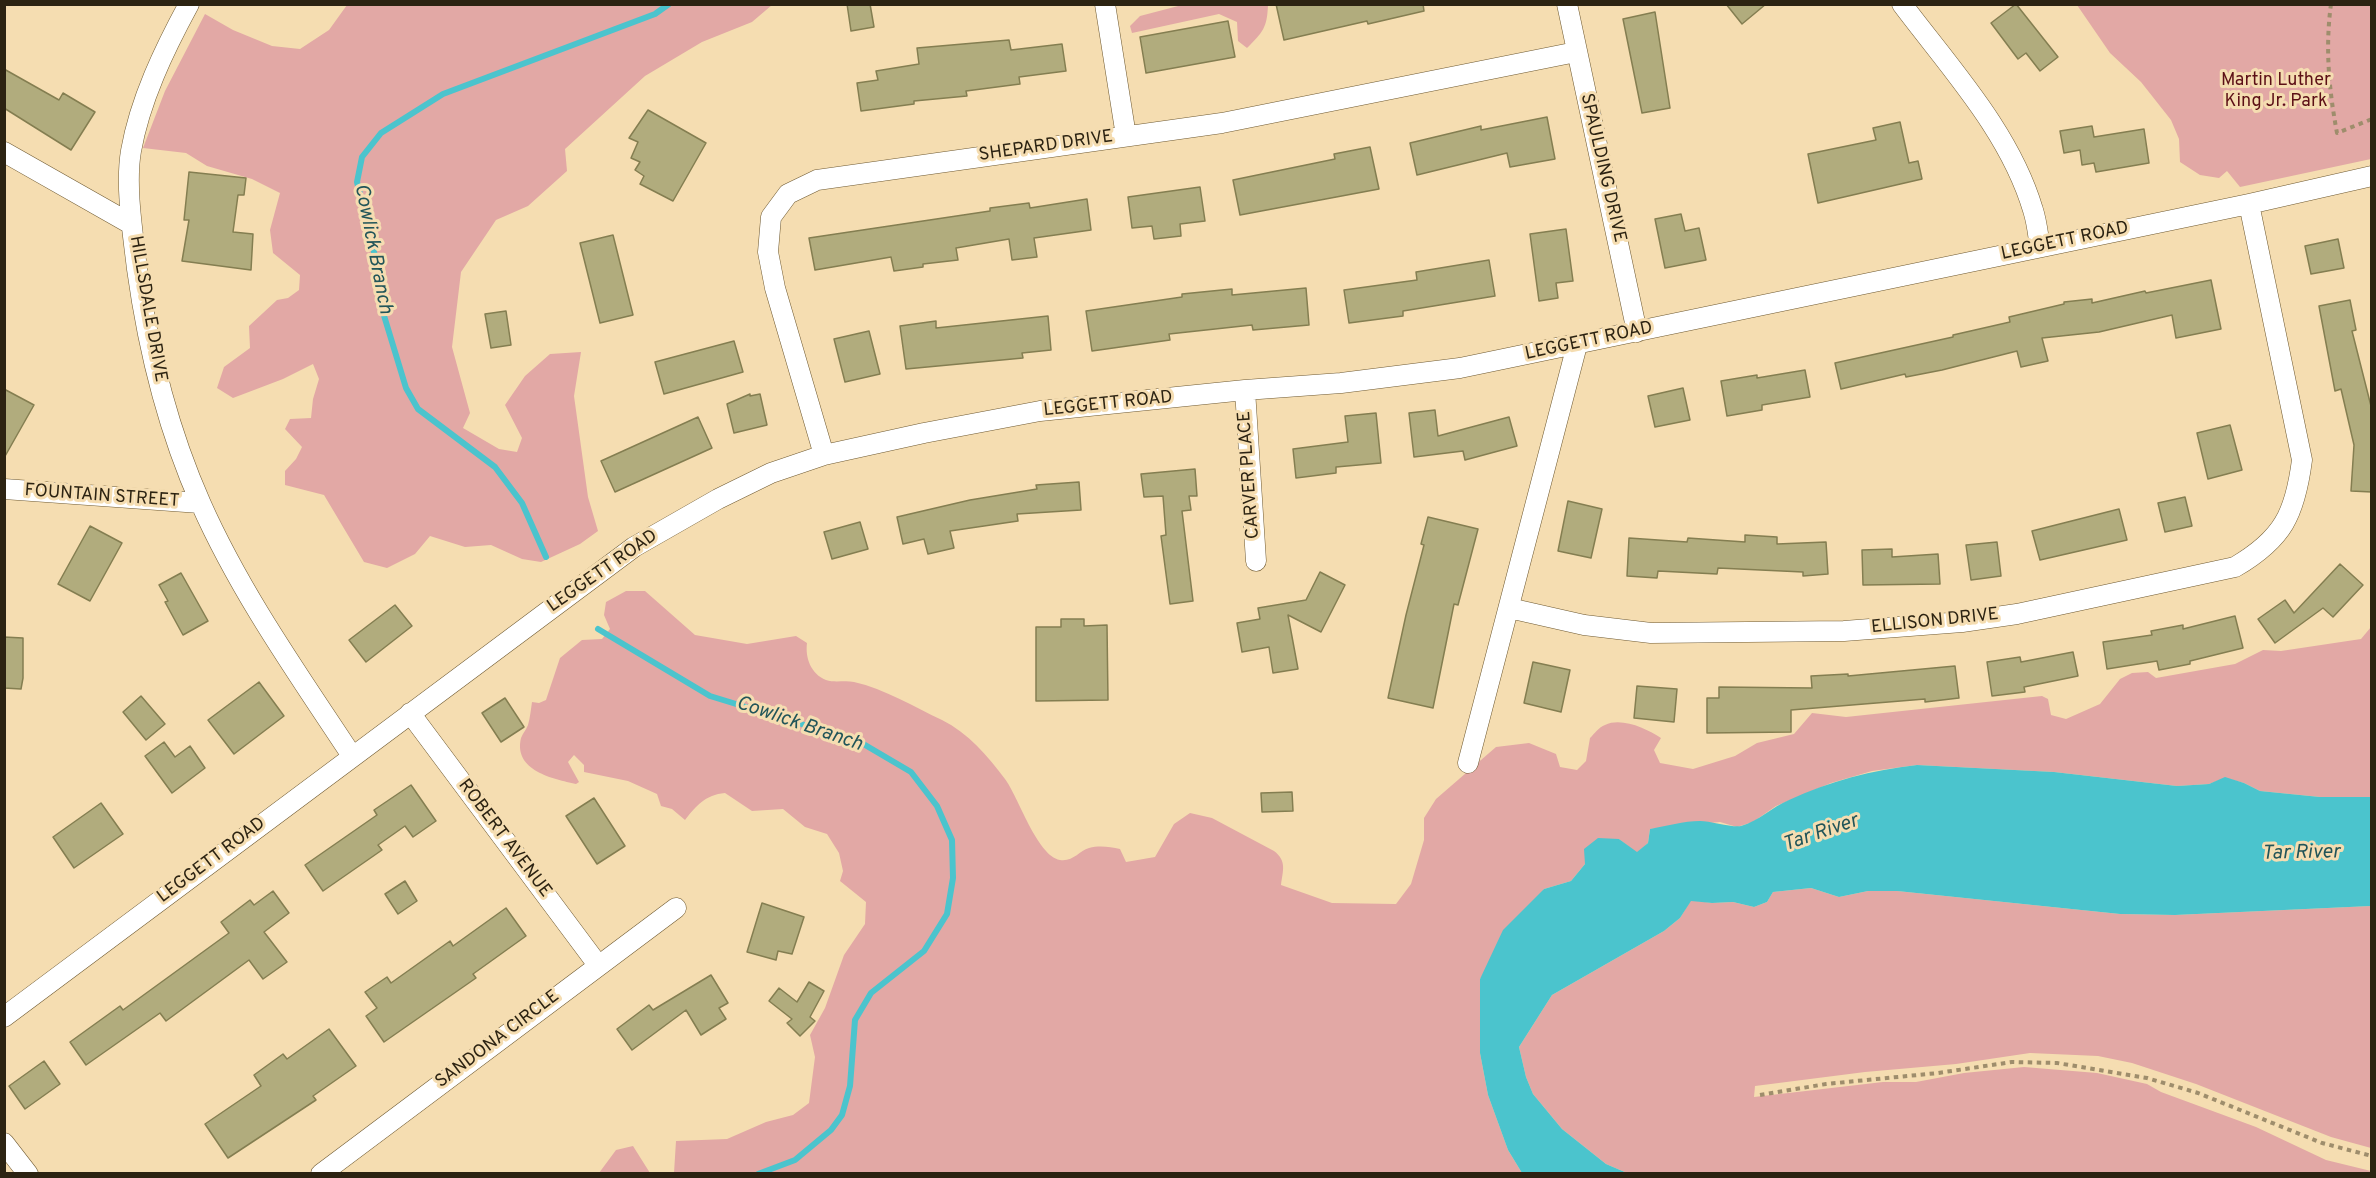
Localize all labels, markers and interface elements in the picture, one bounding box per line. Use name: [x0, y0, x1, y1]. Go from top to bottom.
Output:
park label: Martin Luther King Jr. Park: [2221, 70, 2331, 112]
street label: SPAULDING DRIVE: [1574, 91, 1630, 245]
street label: SHEPARD DRIVE: [978, 127, 1114, 167]
water label: Cowlick Branch: [348, 182, 396, 316]
street label: LEGGETT ROAD: [1999, 218, 2131, 266]
street label: HILLSDALE DRIVE: [124, 234, 170, 384]
street label: LEGGETT ROAD: [1523, 318, 1655, 366]
street label: LEGGETT ROAD: [1042, 387, 1174, 423]
street label: CARVER PLACE: [1235, 410, 1265, 540]
street label: FOUNTAIN STREET: [24, 481, 180, 513]
street label: LEGGETT ROAD: [544, 526, 662, 618]
street label: ELLISON DRIVE: [1870, 605, 2000, 639]
water label: Cowlick Branch: [733, 692, 865, 758]
street label: ROBERT AVENUE: [453, 776, 555, 902]
water label: Tar River: [1780, 810, 1862, 858]
street label: LEGGETT ROAD: [154, 813, 270, 909]
water label: Tar River: [2262, 841, 2340, 867]
street label: SANDONA CIRCLE: [432, 986, 564, 1094]

